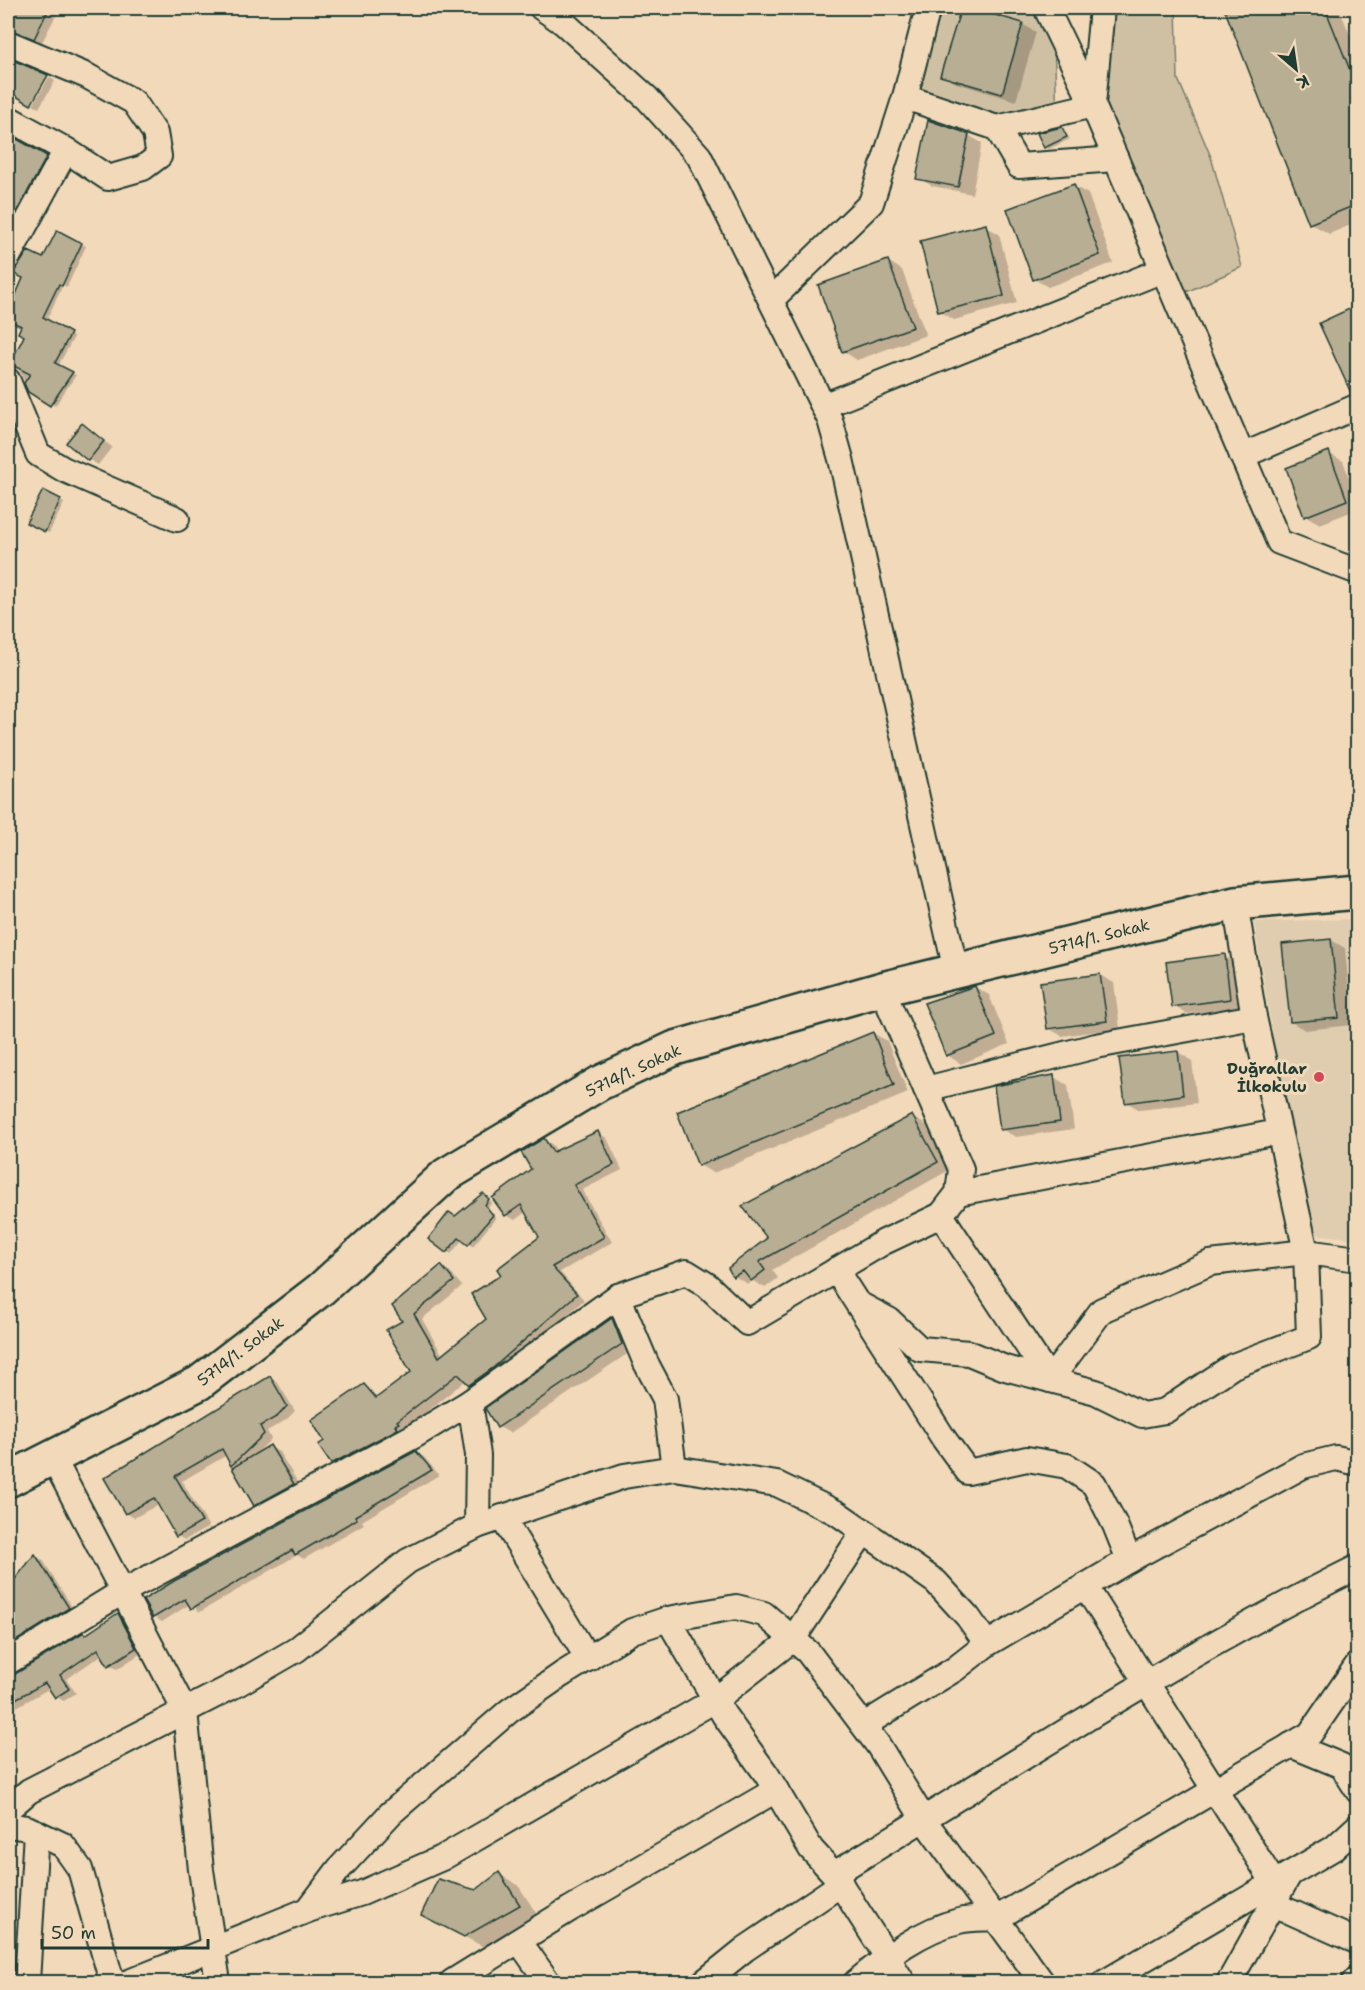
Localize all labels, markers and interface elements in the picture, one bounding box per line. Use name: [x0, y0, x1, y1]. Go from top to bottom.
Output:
north arrow: [1266, 39, 1326, 99]
text: K: [1293, 70, 1313, 94]
street label: 5714/1. Sokak: [1046, 914, 1152, 959]
street label: 5714/1. Sokak: [582, 1039, 684, 1102]
place label: Duğrallar İlkokulu: [1227, 1058, 1307, 1097]
marker: Duğrallar İlkokulu: [1312, 1070, 1326, 1084]
street label: 5714/1. Sokak: [193, 1312, 288, 1391]
scale bar: [42, 1912, 208, 1950]
text: 50 m: [51, 1921, 96, 1945]

